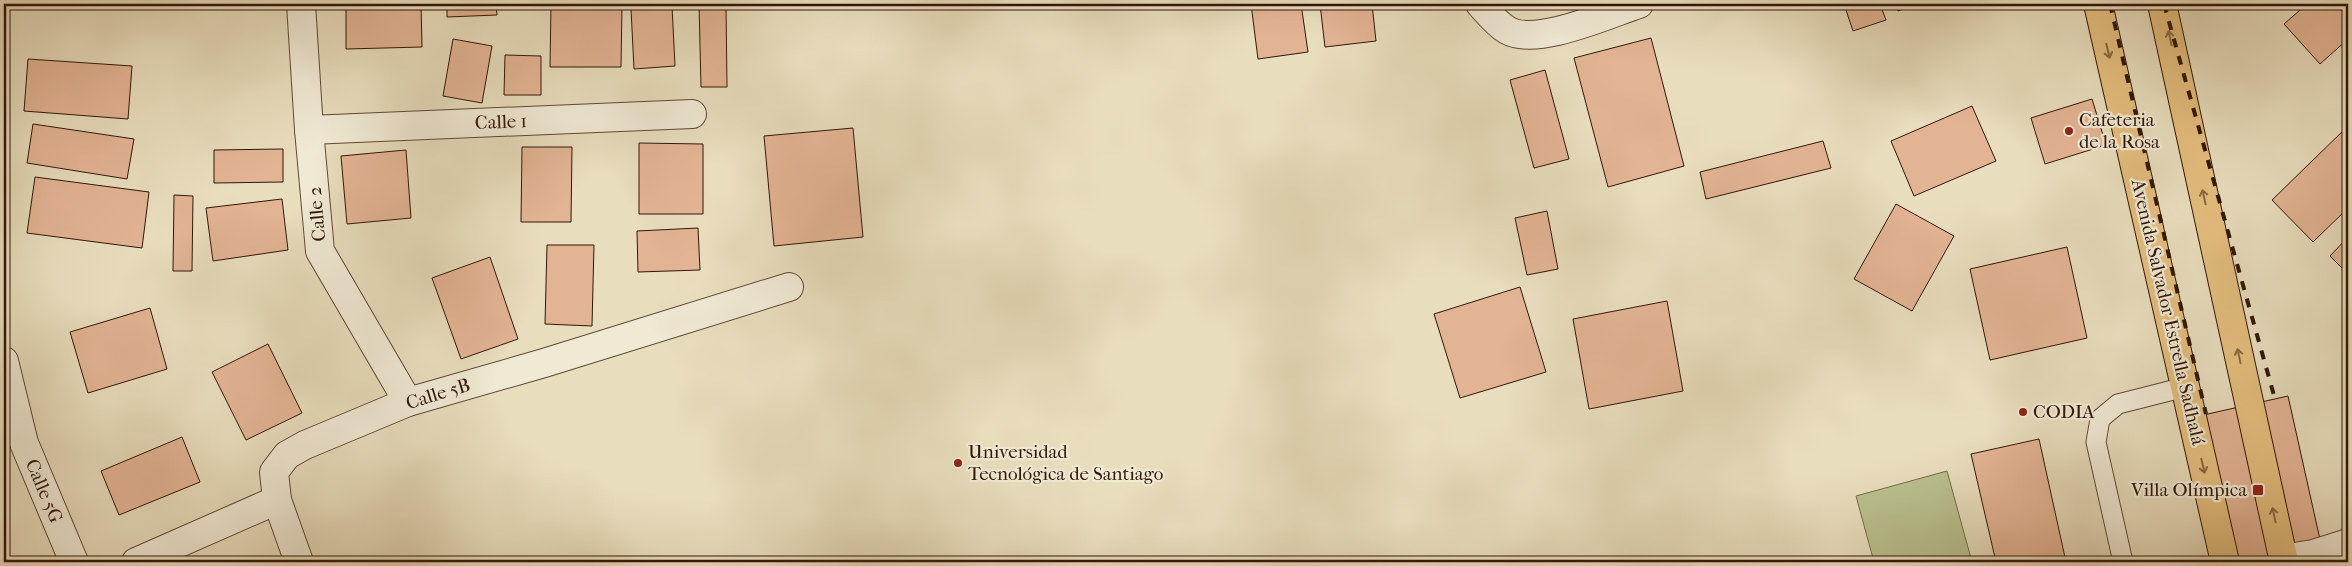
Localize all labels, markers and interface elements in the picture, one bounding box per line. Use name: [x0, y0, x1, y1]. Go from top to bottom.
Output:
one-way arrow: [2164, 31, 2174, 47]
one-way arrow: [2104, 43, 2113, 59]
place label: Cafeteria de la Rosa: [2079, 109, 2160, 153]
street label: Calle 1: [475, 110, 527, 134]
marker: Cafeteria de la Rosa: [2063, 125, 2075, 137]
street label: Avenida Salvador Estrella Sadhalá: [2126, 176, 2209, 447]
street label: Calle 2: [304, 185, 330, 242]
one-way arrow: [2199, 190, 2209, 206]
one-way arrow: [2234, 348, 2243, 364]
street label: Calle 5B: [403, 374, 473, 414]
place label: CODIA: [2033, 401, 2095, 423]
marker: CODIA: [2017, 406, 2029, 418]
place label: Universidad Tecnológica de Santiago: [968, 441, 1164, 485]
street label: Calle 5G: [21, 456, 67, 526]
marker: Universidad Tecnológica de Santiago: [952, 457, 964, 469]
one-way arrow: [2199, 457, 2208, 473]
place label: Villa Olímpica: [2130, 479, 2247, 501]
marker: Villa Olímpica: [2251, 483, 2265, 497]
one-way arrow: [2269, 507, 2278, 523]

